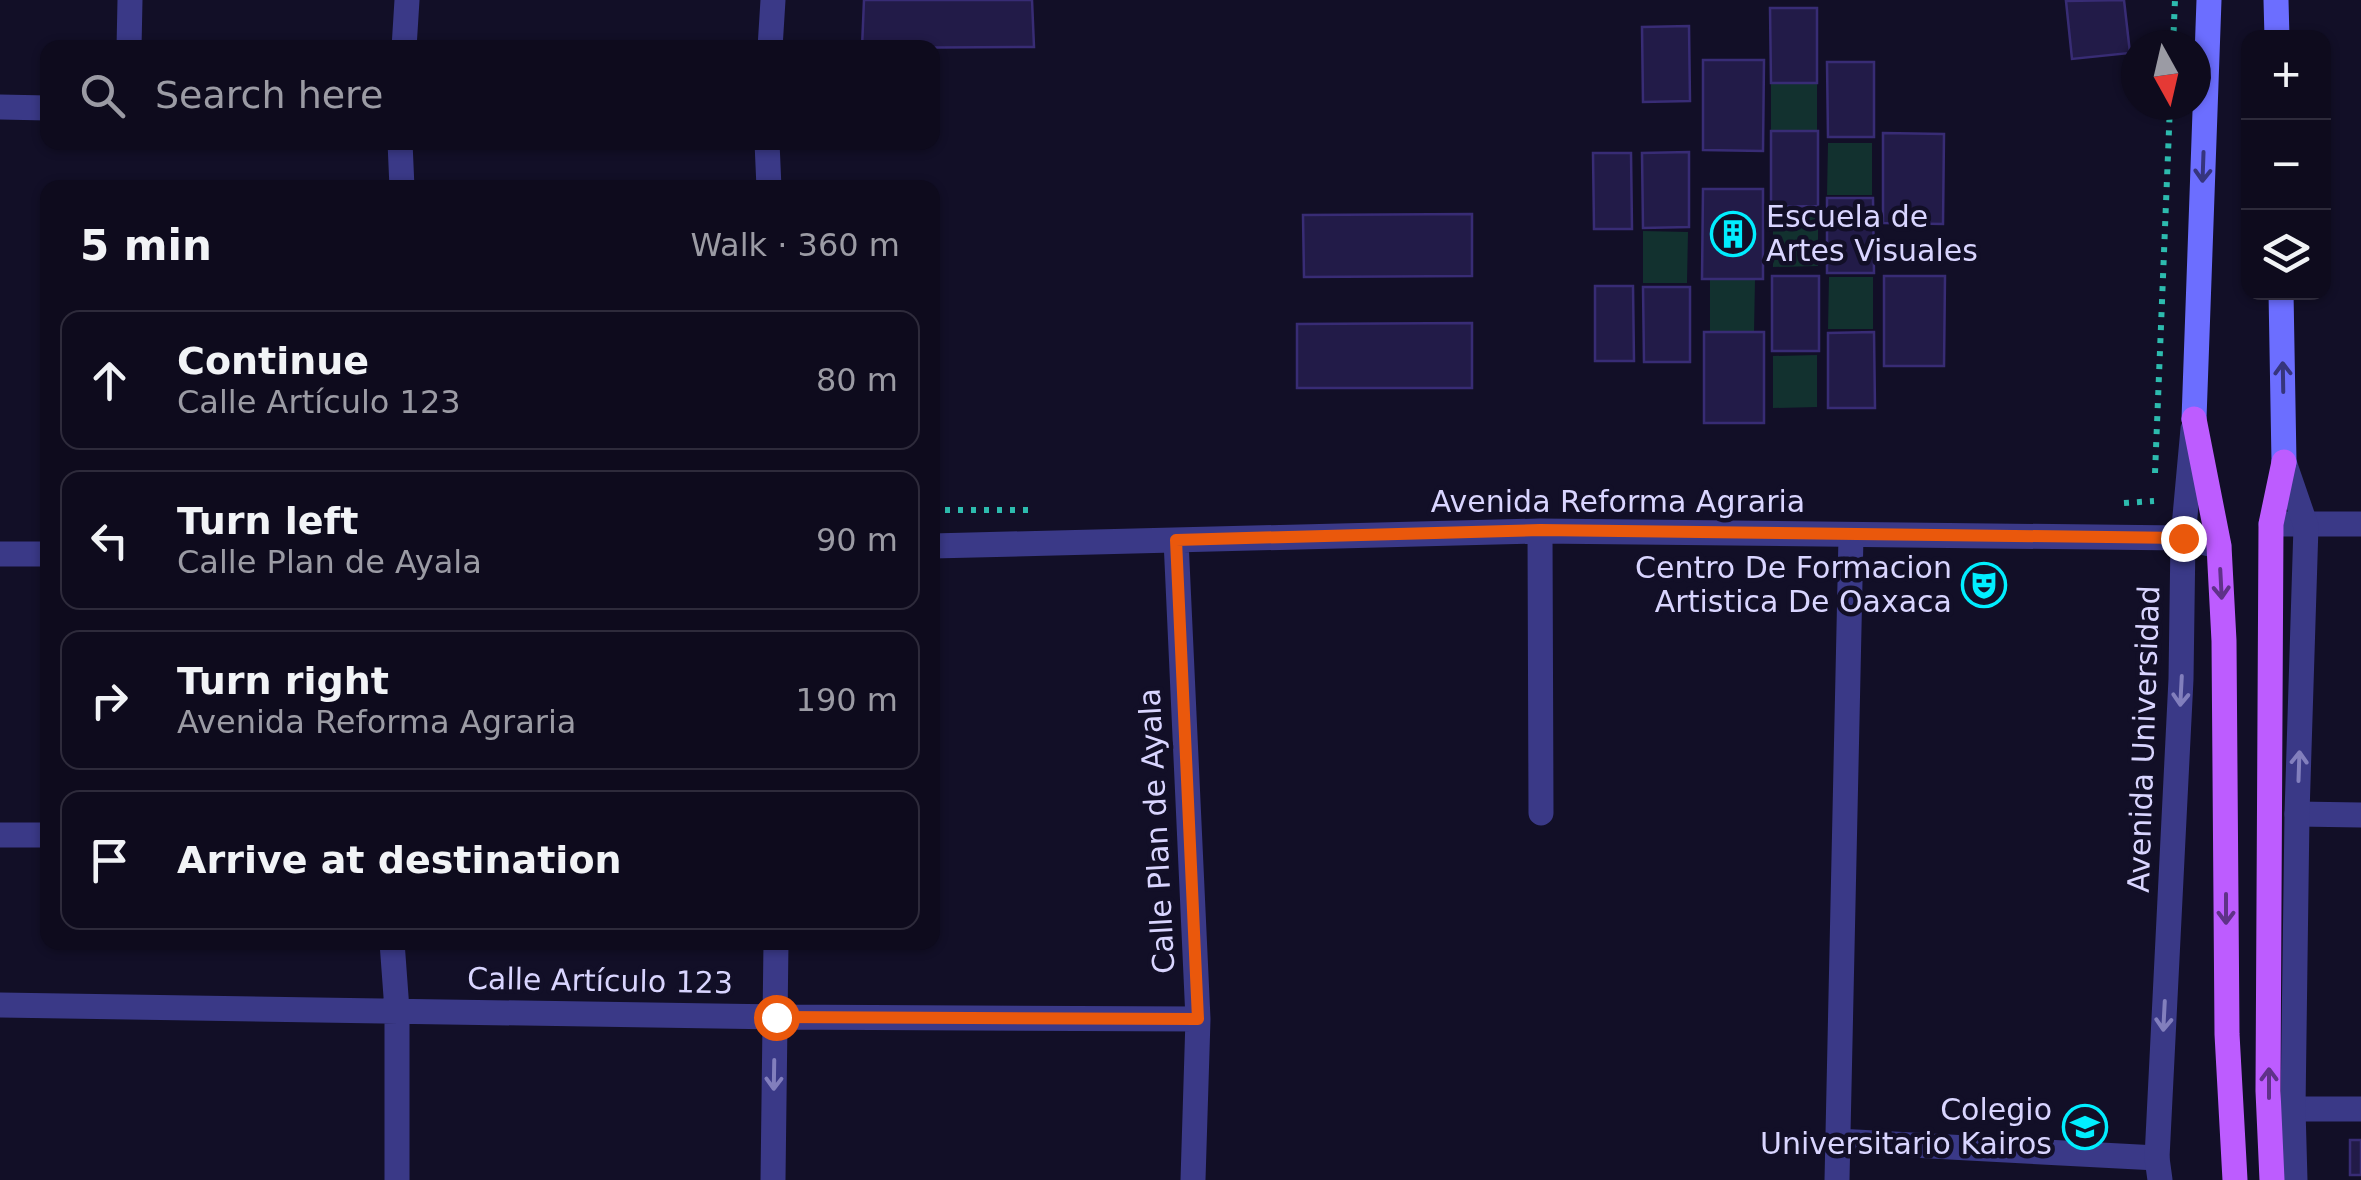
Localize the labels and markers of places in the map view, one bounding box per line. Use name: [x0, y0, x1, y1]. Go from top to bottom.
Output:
place label: Escuela de Artes Visuales: [1766, 199, 1978, 268]
building icon: Escuela de Artes Visuales: [1710, 211, 1756, 257]
place label: Centro De Formacion Artistica De Oaxaca: [1635, 550, 1952, 619]
theatre icon: Centro De Formacion Artistica De Oaxaca: [1961, 562, 2007, 608]
place label: Colegio Universitario Kairos: [1760, 1092, 2052, 1161]
school or university icon: Colegio Universitario Kairos: [2062, 1104, 2108, 1150]

